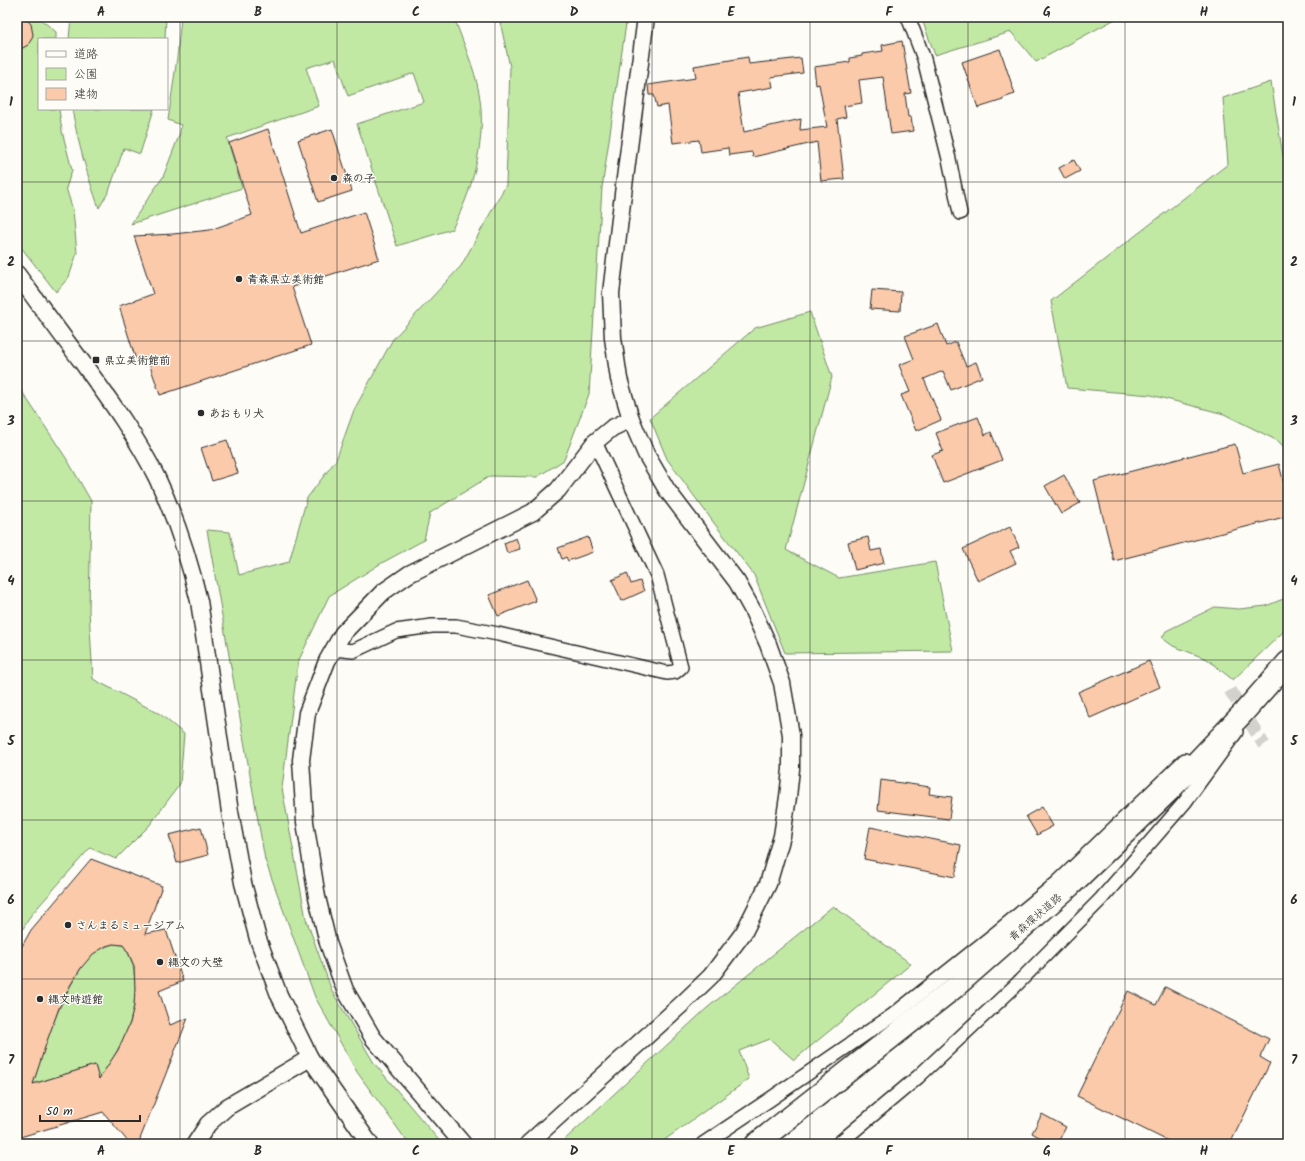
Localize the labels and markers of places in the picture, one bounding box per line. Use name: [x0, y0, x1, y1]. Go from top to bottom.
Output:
place label: 森の子: [342, 170, 375, 188]
marker: 森の子: [329, 173, 339, 183]
place label: 青森県立美術館: [247, 271, 324, 289]
marker: 青森県立美術館: [234, 274, 244, 284]
place label: 県立美術館前: [104, 352, 170, 370]
marker: 県立美術館前: [91, 355, 101, 365]
place label: あおもり犬: [209, 405, 264, 423]
marker: あおもり犬: [196, 408, 206, 418]
place label: さんまるミュージアム: [76, 917, 186, 935]
marker: さんまるミュージアム: [63, 920, 73, 930]
place label: 縄文の大壁: [168, 954, 223, 972]
marker: 縄文の大壁: [155, 957, 165, 967]
place label: 縄文時遊館: [48, 991, 103, 1009]
marker: 縄文時遊館: [35, 994, 45, 1004]

